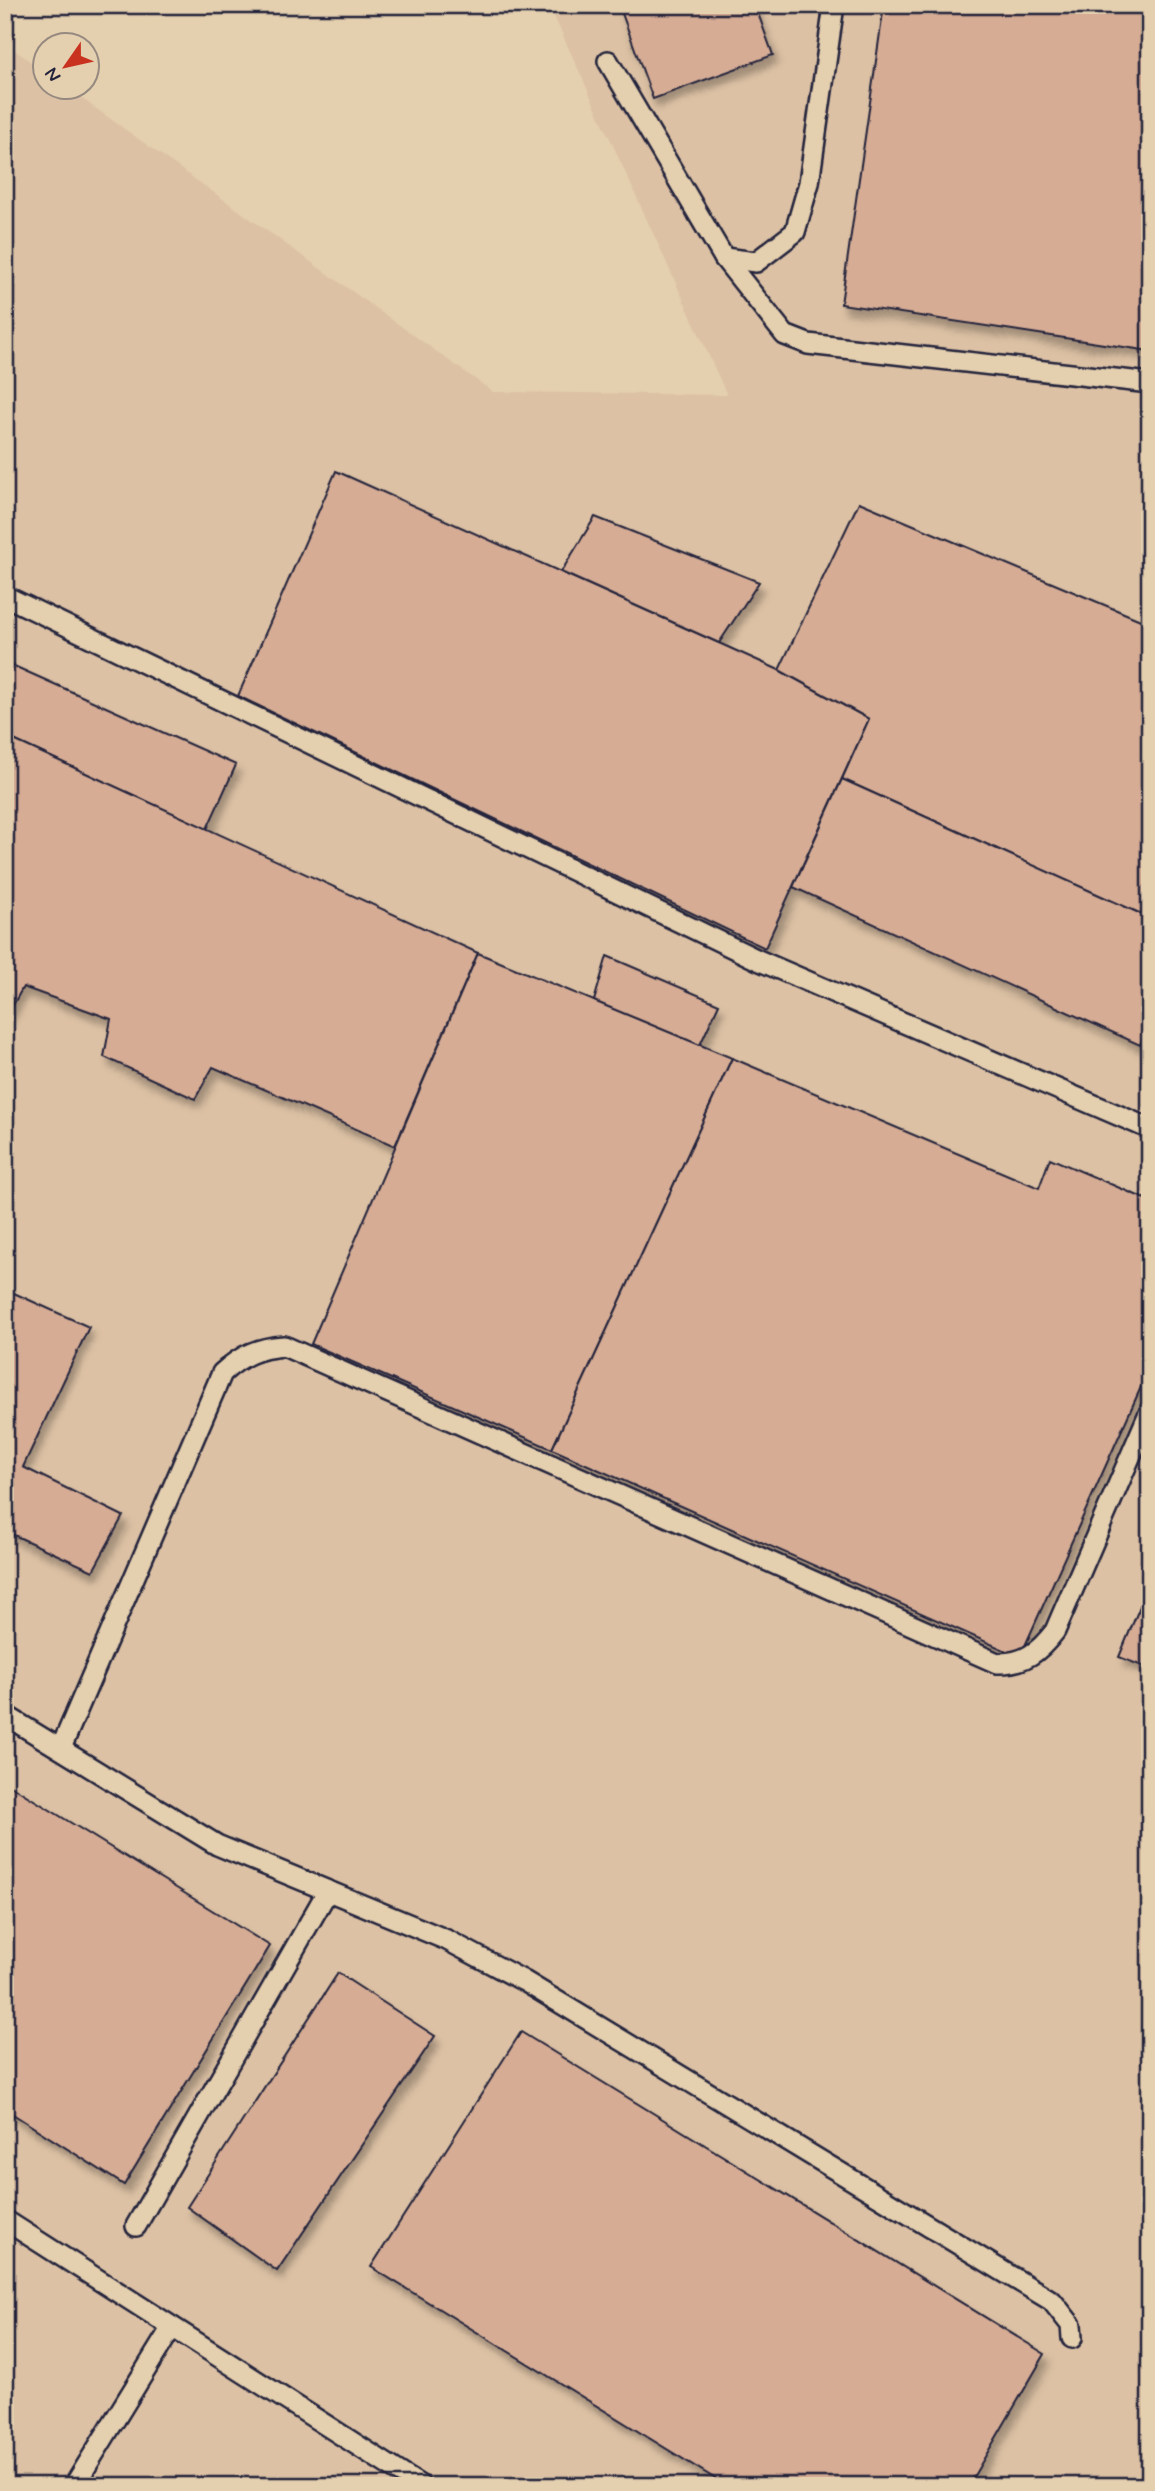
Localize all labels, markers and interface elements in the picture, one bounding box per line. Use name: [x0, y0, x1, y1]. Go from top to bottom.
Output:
north arrow: [32, 32, 102, 102]
text: N: [39, 62, 67, 87]

